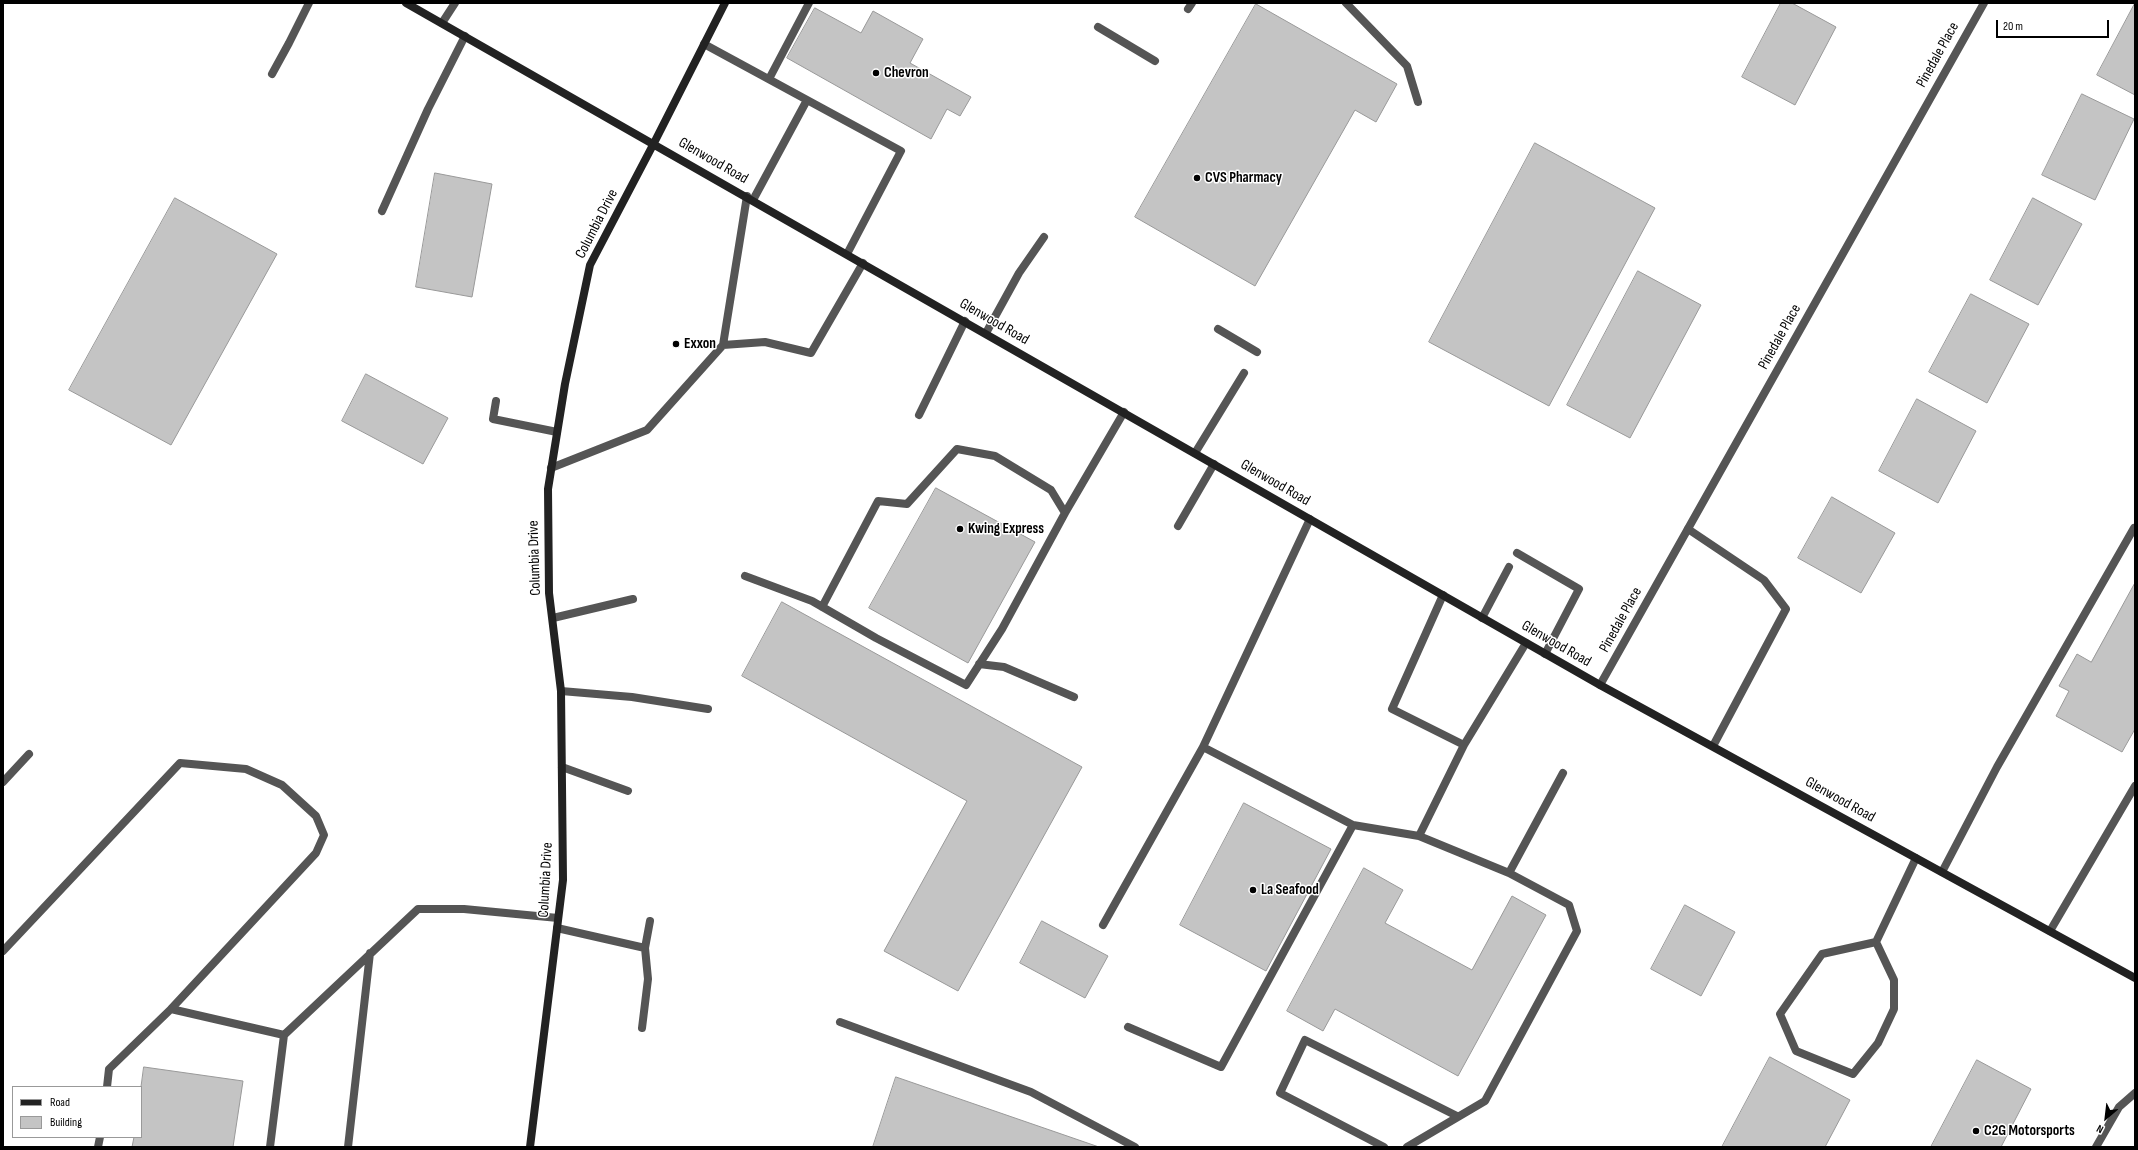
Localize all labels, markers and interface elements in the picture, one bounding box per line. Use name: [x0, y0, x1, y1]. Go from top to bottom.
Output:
scale bar: [1998, 12, 2111, 38]
street label: Pinedale Place: [1913, 19, 1963, 91]
text: 20 m: [2003, 19, 2023, 34]
place label: Chevron: [884, 64, 929, 82]
marker: Chevron: [871, 68, 881, 78]
street label: Glenwood Road: [675, 134, 751, 188]
place label: CVS Pharmacy: [1205, 169, 1282, 187]
marker: CVS Pharmacy: [1192, 173, 1202, 183]
street label: Columbia Drive: [572, 186, 622, 262]
street label: Glenwood Road: [956, 295, 1032, 349]
street label: Pinedale Place: [1755, 301, 1805, 373]
place label: Exxon: [684, 335, 716, 353]
marker: Exxon: [671, 339, 681, 349]
street label: Glenwood Road: [1237, 456, 1313, 510]
street label: Columbia Drive: [525, 520, 545, 596]
place label: Kwing Express: [968, 520, 1044, 538]
marker: Kwing Express: [955, 524, 965, 534]
street label: Pinedale Place: [1596, 584, 1646, 656]
street label: Glenwood Road: [1518, 617, 1594, 671]
street label: Glenwood Road: [1802, 773, 1878, 827]
street label: Columbia Drive: [535, 842, 557, 918]
place label: La Seafood: [1261, 881, 1319, 899]
marker: La Seafood: [1248, 885, 1258, 895]
legend: [12, 1086, 142, 1138]
text: Road: [50, 1095, 70, 1110]
north arrow: [2086, 1098, 2126, 1138]
text: Building: [50, 1115, 82, 1130]
place label: C2G Motorsports: [1984, 1122, 2075, 1140]
text: N: [2094, 1122, 2106, 1136]
marker: C2G Motorsports: [1971, 1126, 1981, 1136]

